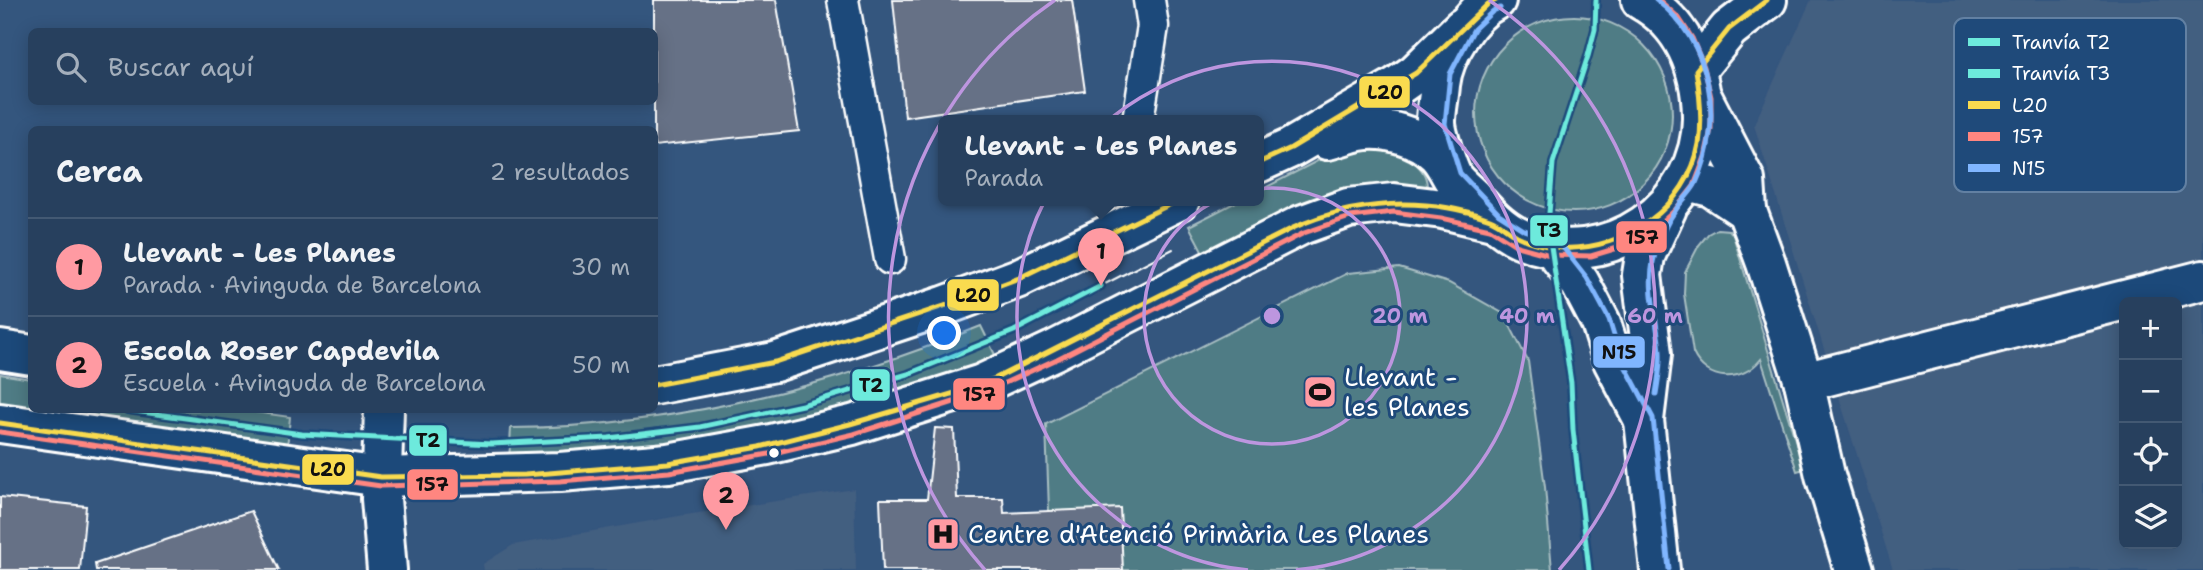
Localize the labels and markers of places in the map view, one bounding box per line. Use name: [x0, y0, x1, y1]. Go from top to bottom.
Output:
pin: 1: [1078, 228, 1124, 286]
centre of rings: [1260, 304, 1284, 328]
place label: Llevant - les Planes: [1344, 359, 1470, 424]
sports icon: Llevant - les Planes: [1301, 373, 1339, 411]
unlabelled marker: [767, 446, 781, 460]
pin: 2: [703, 472, 749, 530]
hospital icon: Centre d'Atenció Primària Les Planes: [924, 515, 962, 553]
place label: Centre d'Atenció Primària Les Planes: [968, 516, 1429, 551]

